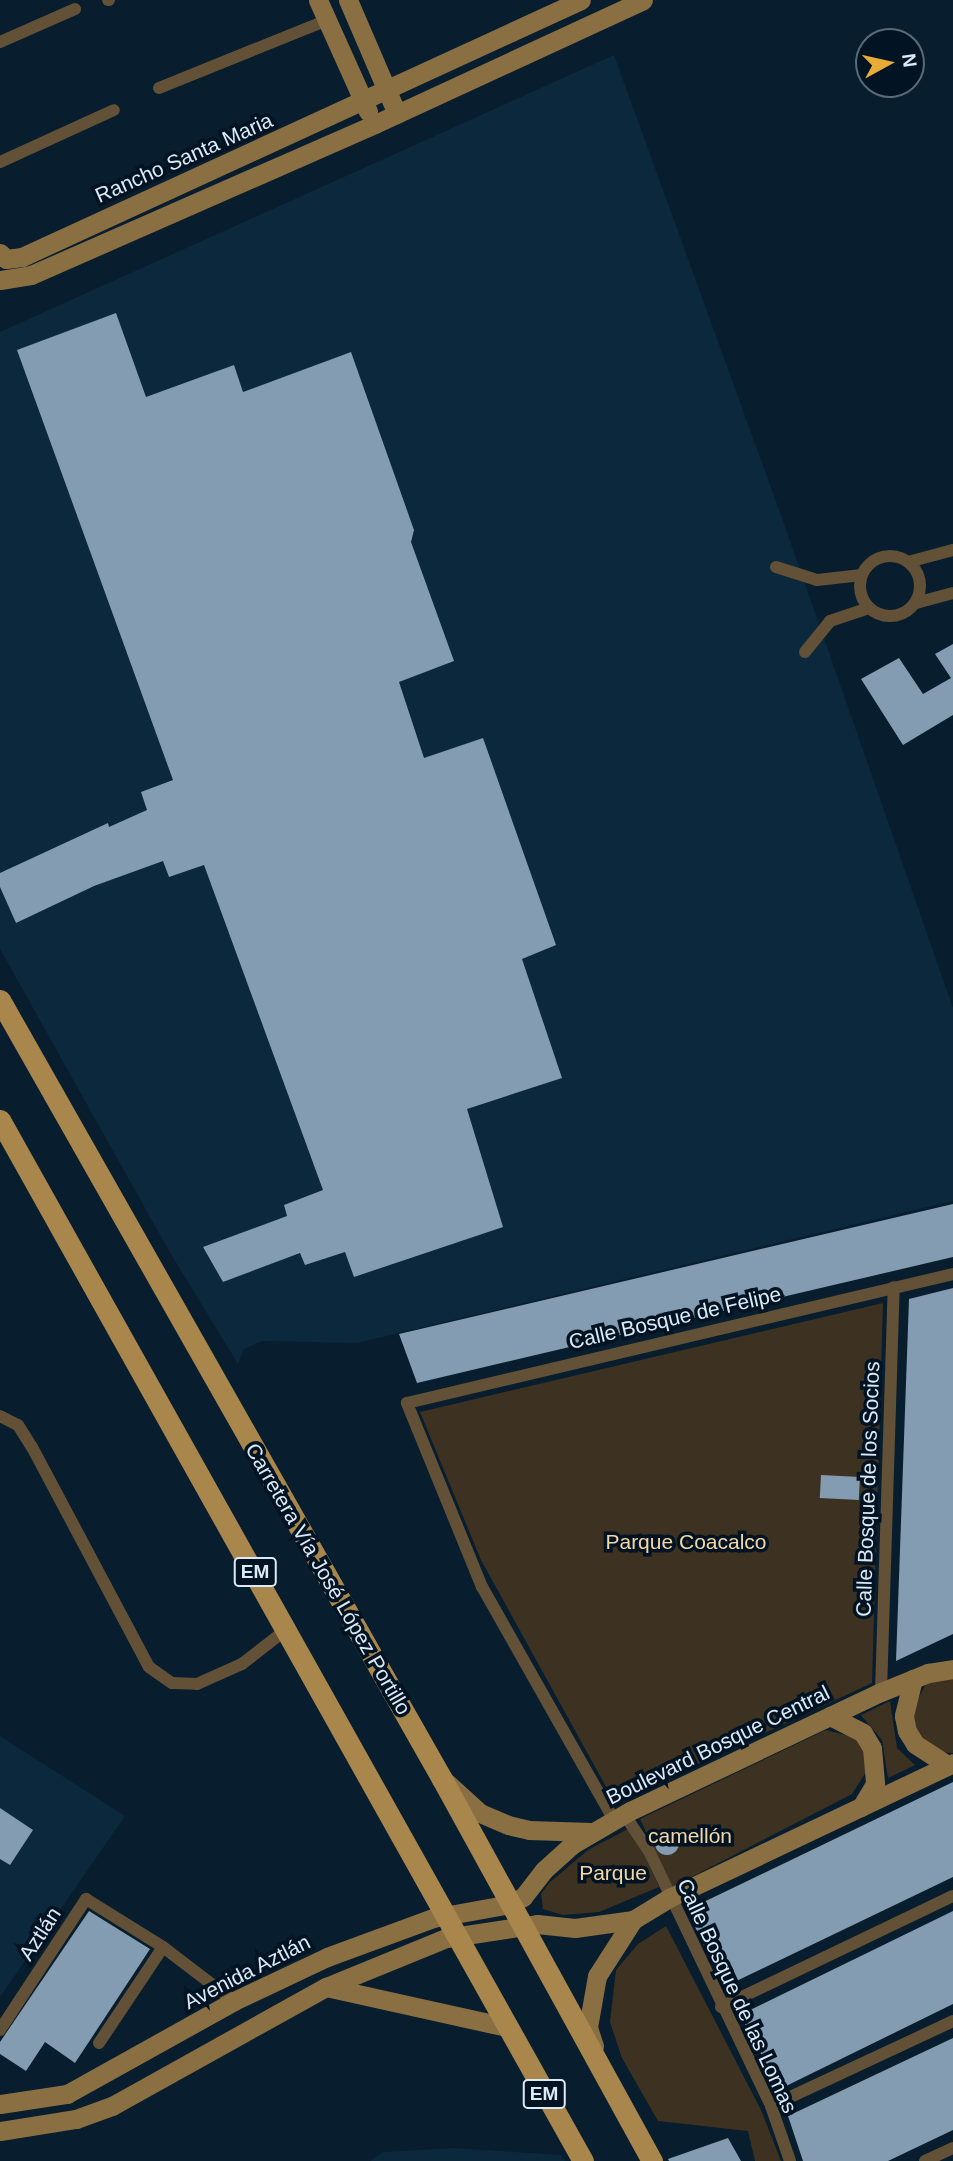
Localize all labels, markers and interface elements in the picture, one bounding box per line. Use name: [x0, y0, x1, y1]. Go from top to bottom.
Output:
north arrow: [855, 28, 925, 98]
text: N: [898, 52, 921, 69]
street label: Rancho Santa Maria: [91, 108, 277, 208]
street label: Calle Bosque de Felipe: [566, 1281, 784, 1355]
street label: Calle Bosque de los Socios: [851, 1361, 885, 1617]
street label: Carretera Vía José López Portillo: [240, 1439, 416, 1719]
park label: Parque Coacalco: [605, 1529, 767, 1555]
road number: EM: [232, 1556, 278, 1588]
street label: Boulevard Bosque Central: [602, 1680, 834, 1810]
park label: camellón: [648, 1823, 732, 1849]
park label: Parque: [579, 1860, 647, 1886]
street label: Calle Bosque de las Lomas: [672, 1875, 802, 2117]
street label: Aztlán: [14, 1903, 66, 1965]
street label: Avenida Aztlán: [179, 1929, 315, 2015]
road number: EM: [521, 2078, 567, 2110]

